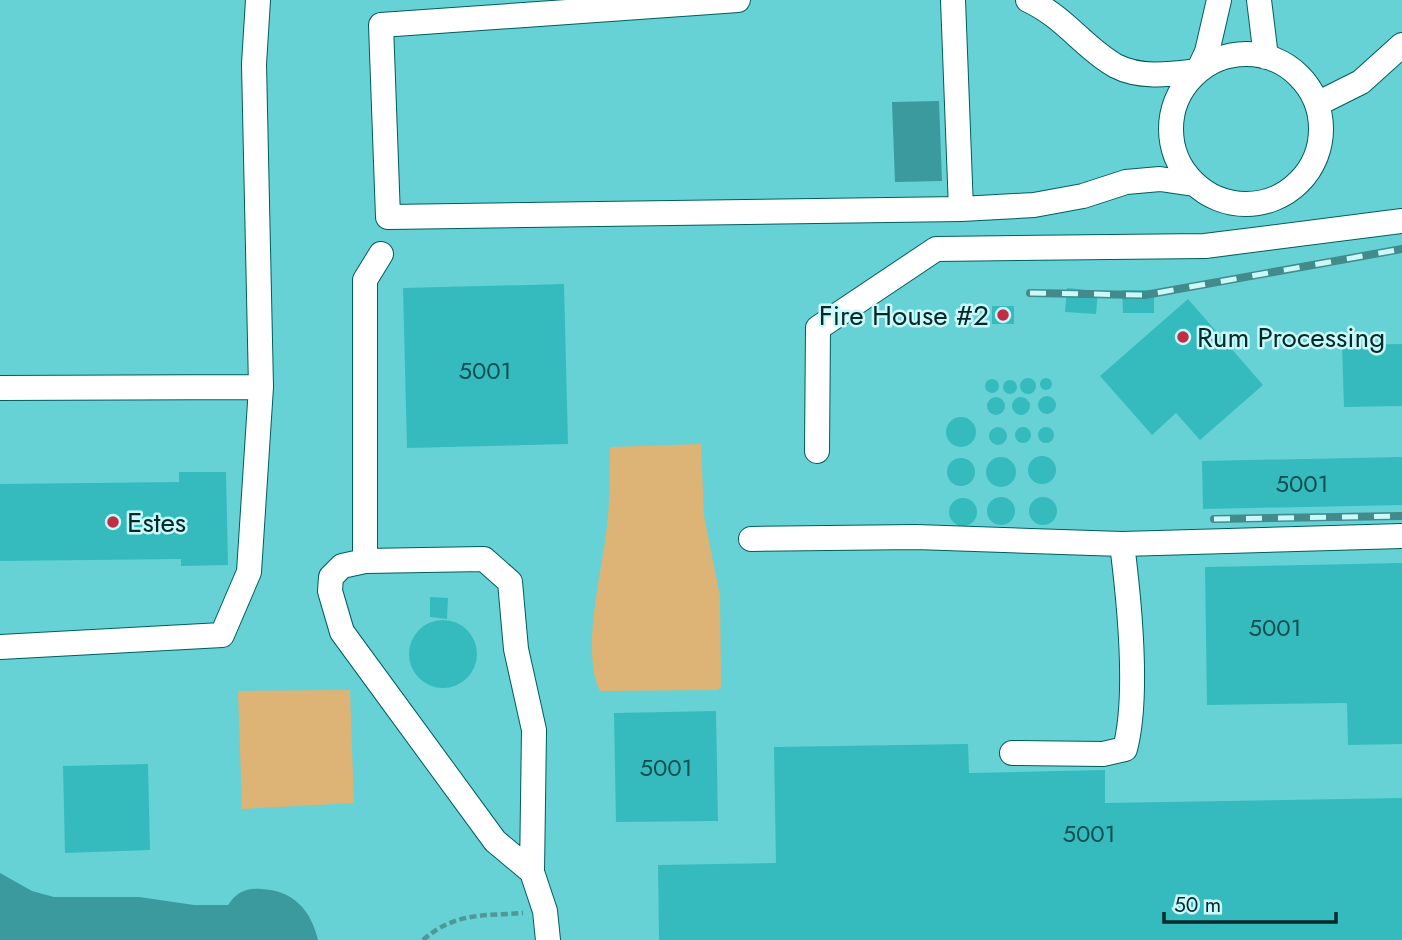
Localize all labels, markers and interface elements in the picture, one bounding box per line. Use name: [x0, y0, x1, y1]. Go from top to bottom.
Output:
place label: Fire House #2: [819, 295, 989, 336]
marker: Fire House #2: [995, 307, 1011, 323]
place label: Rum Processing: [1197, 317, 1385, 358]
marker: Rum Processing: [1175, 329, 1191, 345]
house number: 5001: [458, 353, 512, 388]
house number: 5001: [1275, 466, 1329, 501]
place label: Estes: [127, 502, 186, 543]
marker: Estes: [105, 514, 121, 530]
house number: 5001: [1248, 610, 1302, 645]
house number: 5001: [639, 750, 693, 785]
house number: 5001: [1062, 816, 1116, 851]
scale bar: [1164, 880, 1336, 924]
text: 50 m: [1174, 890, 1221, 920]

